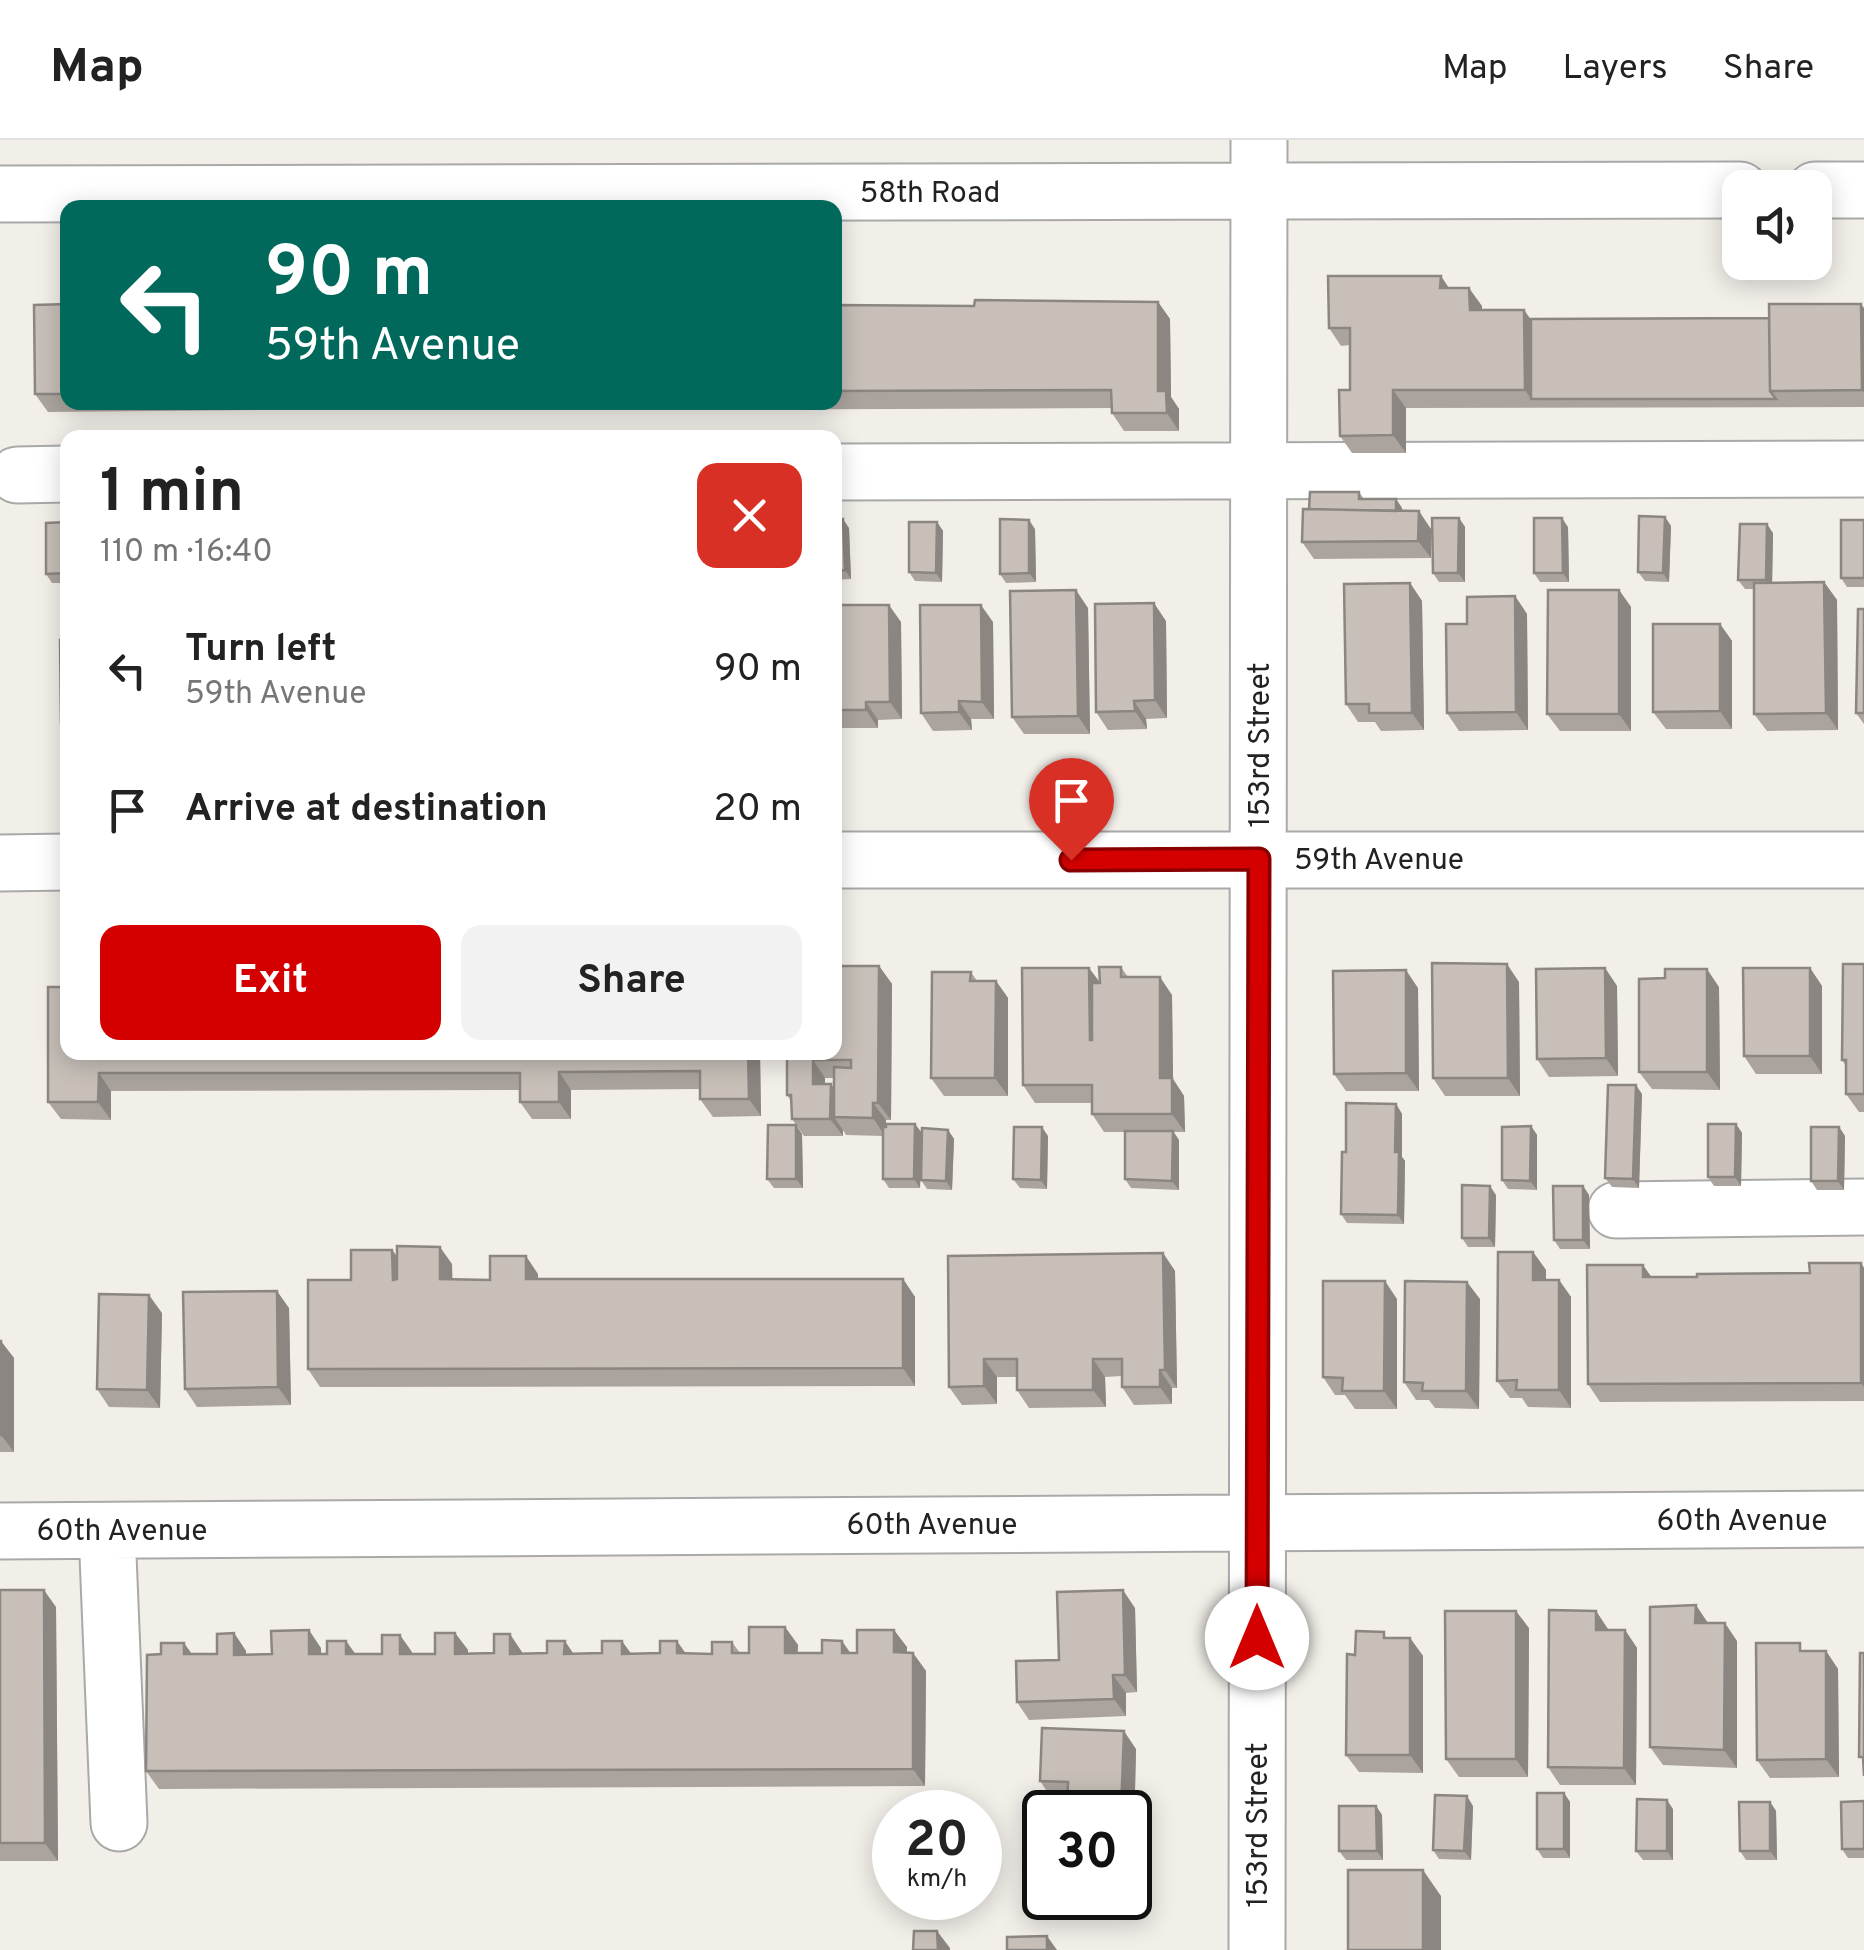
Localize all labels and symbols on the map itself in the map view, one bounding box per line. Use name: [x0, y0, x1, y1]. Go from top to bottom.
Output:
street label: 58th Road: [860, 176, 1000, 213]
street label: 153rd Street: [1243, 662, 1280, 828]
pin: [1029, 758, 1114, 861]
street label: 59th Avenue: [1294, 843, 1464, 880]
street label: 60th Avenue: [1657, 1504, 1827, 1541]
street label: 60th Avenue: [847, 1508, 1017, 1545]
street label: 60th Avenue: [37, 1514, 207, 1551]
position arrow: [1205, 1586, 1309, 1690]
street label: 153rd Street: [1241, 1742, 1278, 1908]
speed limit sign: 30: [1022, 1790, 1152, 1920]

